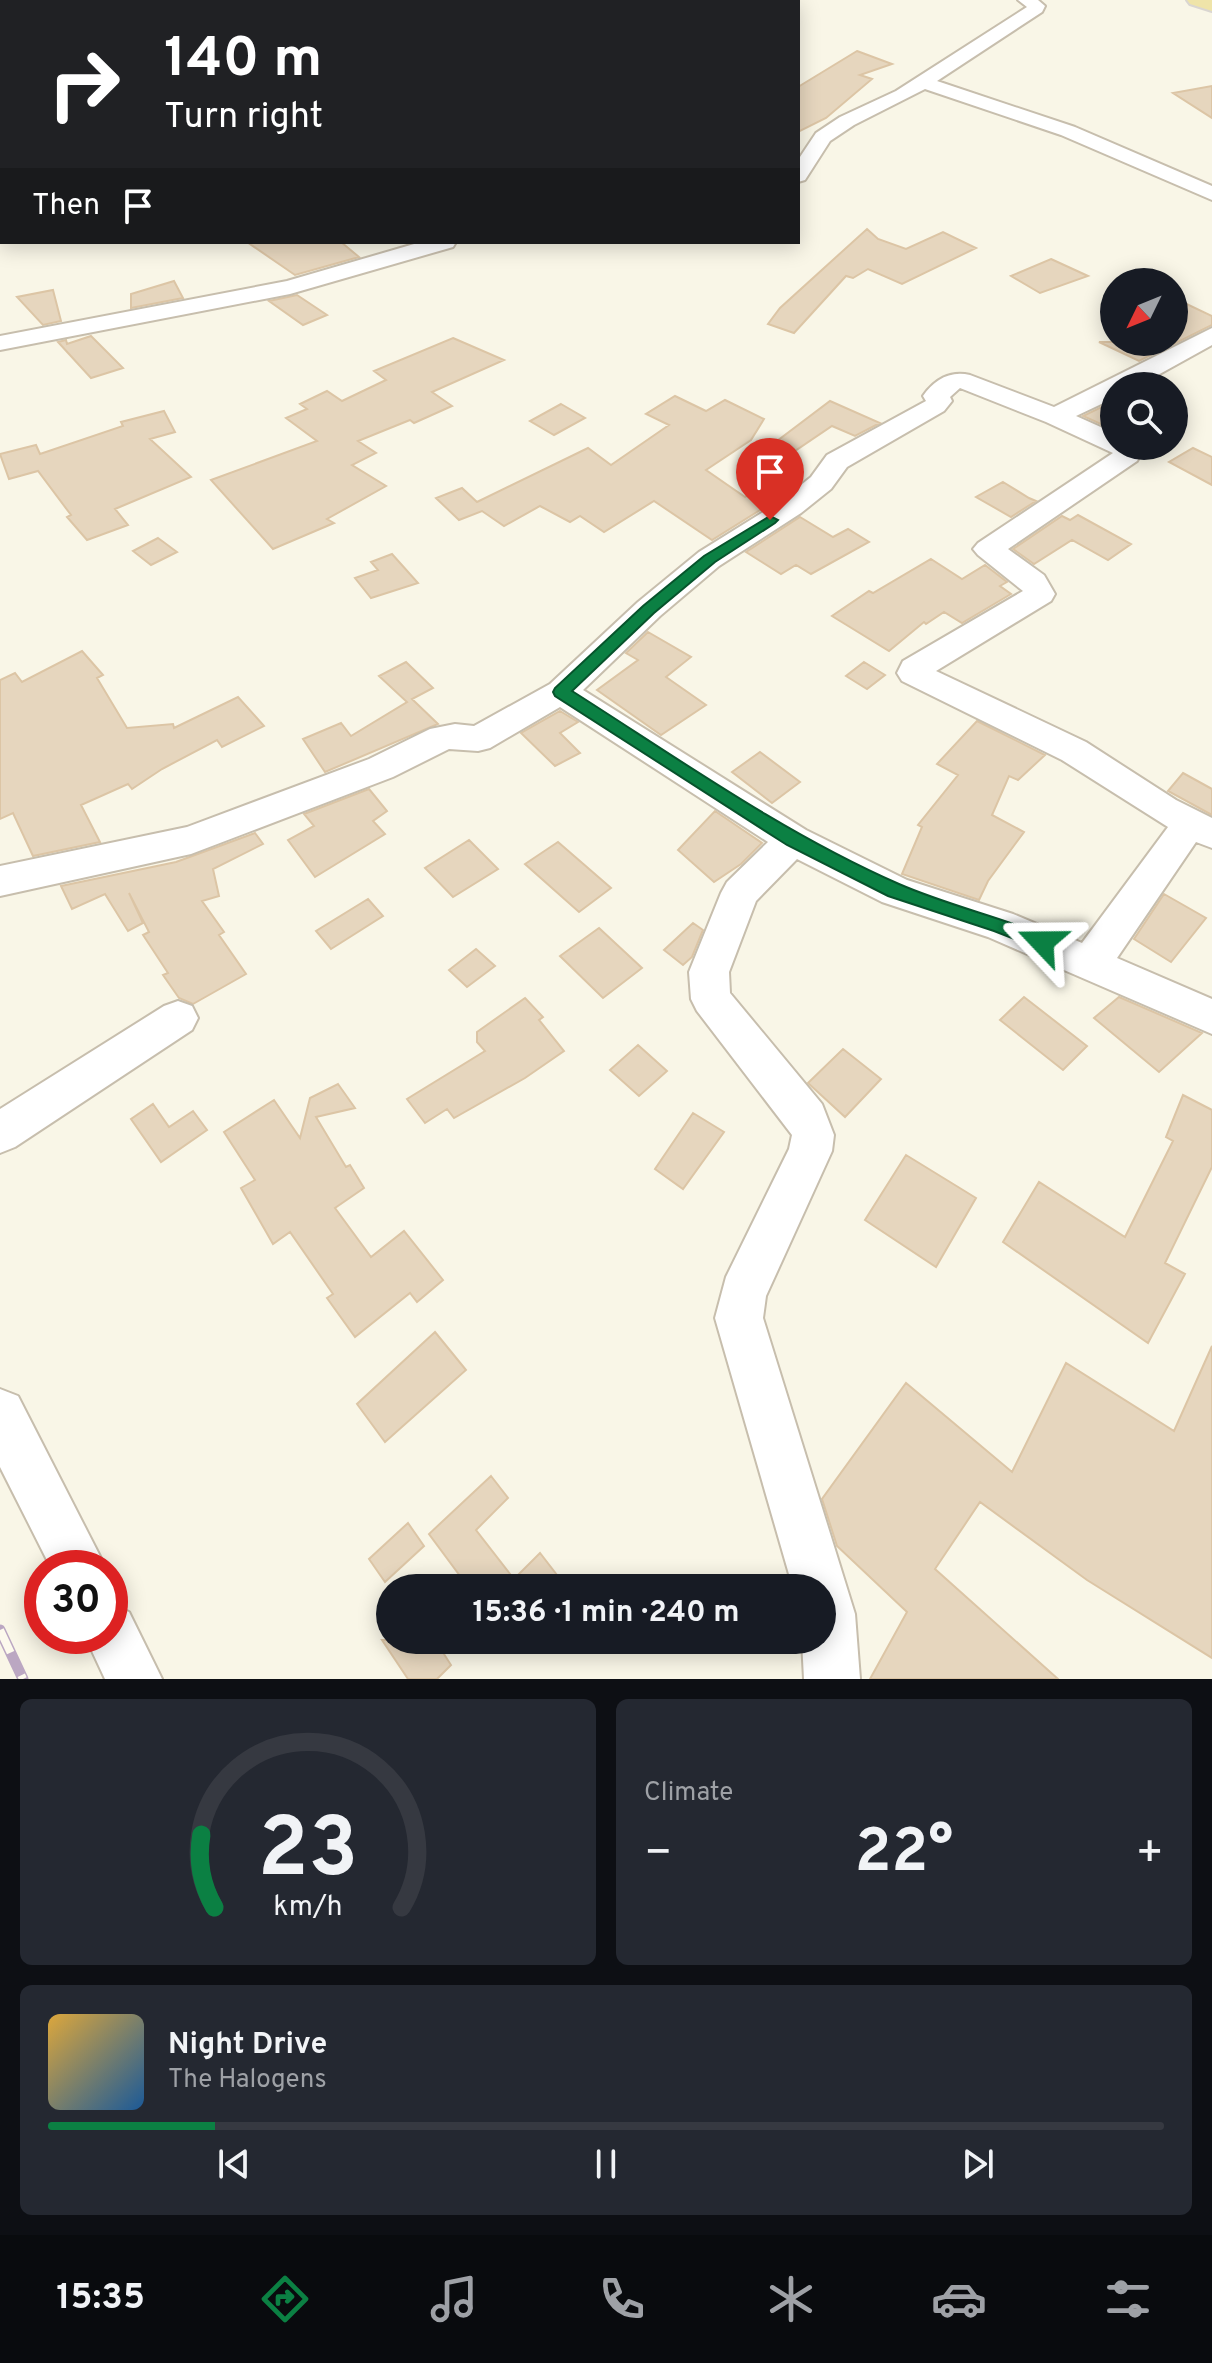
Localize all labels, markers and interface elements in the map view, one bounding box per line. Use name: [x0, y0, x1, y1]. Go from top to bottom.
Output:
text: 140 m: [164, 26, 322, 96]
icon: right: [32, 32, 136, 136]
text: Turn right: [164, 95, 323, 141]
icon: arrive: [116, 184, 160, 228]
text: Then: [32, 188, 100, 225]
north arrow: [1100, 268, 1188, 356]
map controls: [1100, 268, 1188, 460]
button: search: [1100, 372, 1188, 460]
pin: [736, 438, 804, 520]
icon: arrive: [748, 450, 792, 494]
position arrow: [1000, 900, 1084, 984]
speed limit sign: 30: [24, 1550, 128, 1654]
text: 15:36 · 1 min · 240 m: [472, 1595, 740, 1632]
text: Climate: [644, 1777, 733, 1810]
text: 23: [258, 1801, 358, 1906]
text: 22°: [855, 1817, 953, 1893]
text: −: [644, 1827, 672, 1883]
text: +: [1136, 1827, 1164, 1883]
text: km/h: [273, 1890, 343, 1926]
text: Night Drive: [168, 2027, 327, 2064]
text: The Halogens: [168, 2064, 327, 2097]
icon: previous: [212, 2142, 256, 2186]
icon: pause: [584, 2142, 628, 2186]
icon: next: [956, 2142, 1000, 2186]
icon: directions: [257, 2271, 313, 2327]
icon: music: [426, 2271, 482, 2327]
icon: phone: [594, 2271, 650, 2327]
icon: climate: [763, 2271, 819, 2327]
icon: car: [931, 2271, 987, 2327]
icon: filters: [1100, 2271, 1156, 2327]
text: 15:35: [56, 2276, 145, 2322]

